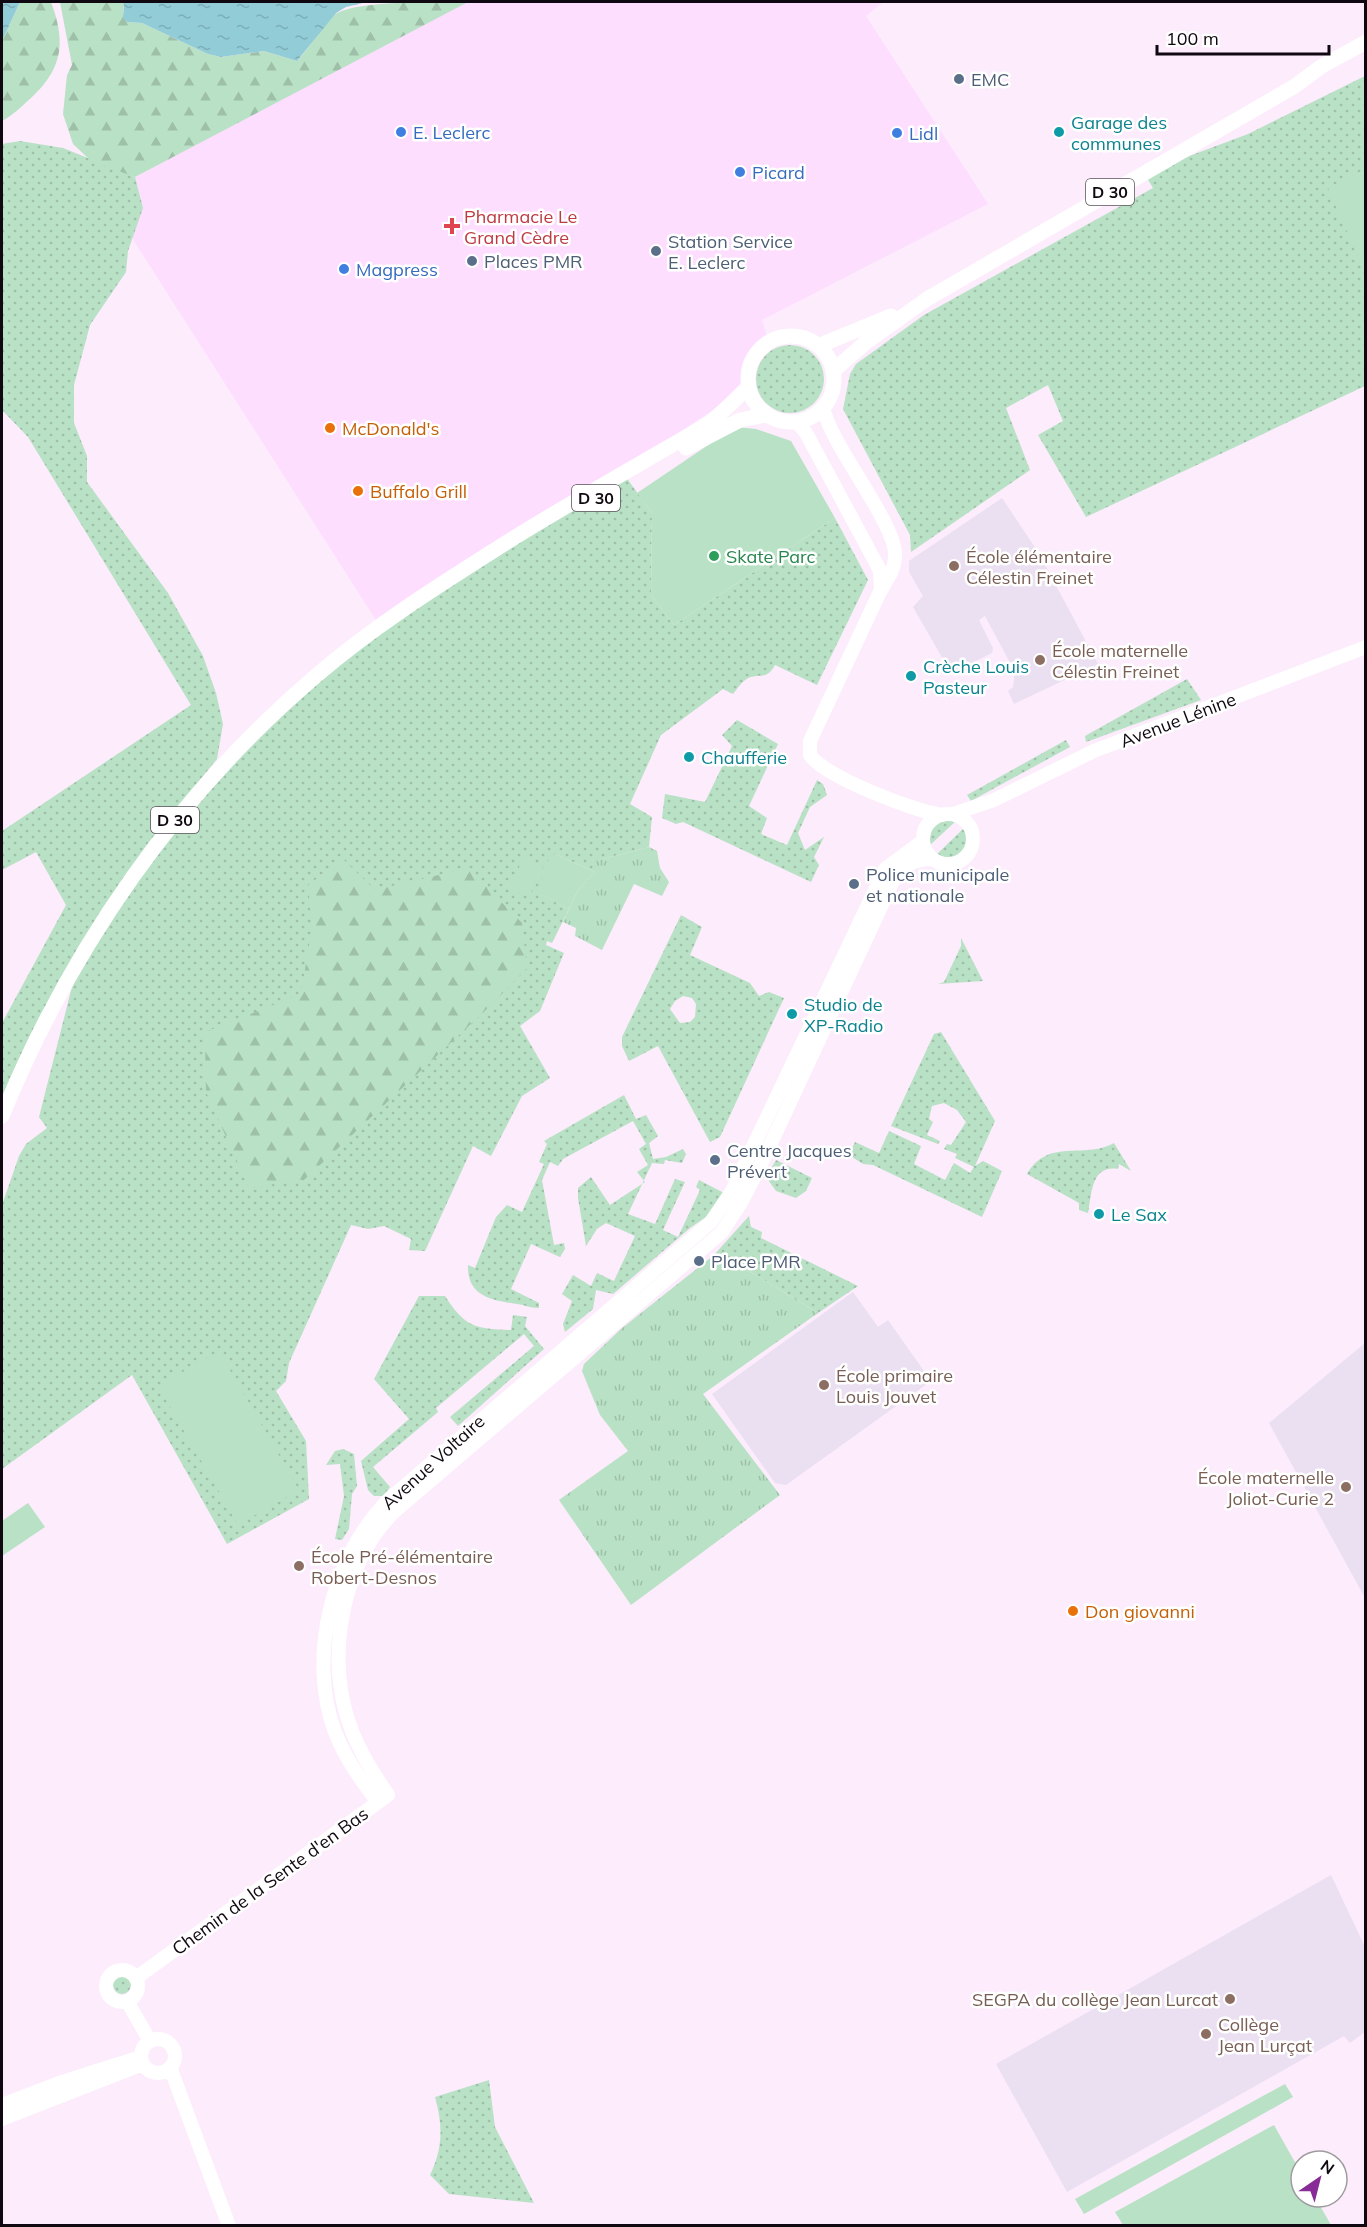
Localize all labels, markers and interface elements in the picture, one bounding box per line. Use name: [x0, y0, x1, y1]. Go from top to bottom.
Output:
scale bar: [1157, 18, 1330, 56]
text: 100 m: [1166, 27, 1219, 50]
place label: EMC: [971, 68, 1009, 91]
marker: EMC: [952, 72, 966, 86]
place label: Garage des communes: [1071, 111, 1167, 155]
place label: E. Leclerc: [413, 121, 490, 144]
place label: Lidl: [909, 122, 938, 145]
marker: E. Leclerc: [394, 125, 408, 139]
marker: Garage des communes: [1052, 125, 1066, 139]
marker: Lidl: [890, 126, 904, 140]
place label: Picard: [752, 161, 805, 184]
marker: Picard: [733, 165, 747, 179]
road number: D 30: [1086, 179, 1134, 205]
place label: Pharmacie Le Grand Cèdre: [464, 205, 577, 249]
marker: Pharmacie Le Grand Cèdre: [445, 219, 459, 233]
place label: Station Service E. Leclerc: [668, 230, 793, 274]
marker: Station Service E. Leclerc: [649, 244, 663, 258]
place label: Places PMR: [484, 250, 583, 273]
marker: Places PMR: [465, 254, 479, 268]
place label: Magpress: [356, 258, 438, 281]
marker: Magpress: [337, 262, 351, 276]
place label: McDonald's: [342, 417, 439, 440]
marker: McDonald's: [323, 421, 337, 435]
place label: Buffalo Grill: [370, 480, 467, 503]
marker: Buffalo Grill: [351, 484, 365, 498]
road number: D 30: [572, 485, 620, 511]
place label: Skate Parc: [726, 545, 815, 568]
place label: École élémentaire Célestin Freinet: [966, 545, 1112, 589]
marker: Skate Parc: [707, 549, 721, 563]
marker: École élémentaire Célestin Freinet: [947, 559, 961, 573]
place label: École maternelle Célestin Freinet: [1052, 639, 1188, 683]
marker: École maternelle Célestin Freinet: [1033, 653, 1047, 667]
place label: Crèche Louis Pasteur: [923, 655, 1029, 699]
marker: Crèche Louis Pasteur: [904, 669, 918, 683]
street label: Avenue Lénine: [1117, 687, 1239, 753]
place label: Chaufferie: [701, 746, 787, 769]
marker: Chaufferie: [682, 750, 696, 764]
road number: D 30: [151, 807, 199, 833]
place label: Police municipale et nationale: [866, 863, 1009, 907]
marker: Police municipale et nationale: [847, 877, 861, 891]
place label: Studio de XP-Radio: [804, 993, 883, 1037]
marker: Studio de XP-Radio: [785, 1007, 799, 1021]
place label: Centre Jacques Prévert: [727, 1139, 852, 1183]
marker: Centre Jacques Prévert: [708, 1153, 722, 1167]
place label: Le Sax: [1111, 1203, 1167, 1226]
marker: Le Sax: [1092, 1207, 1106, 1221]
place label: Place PMR: [711, 1250, 801, 1273]
marker: Place PMR: [692, 1254, 706, 1268]
place label: École primaire Louis Jouvet: [836, 1364, 953, 1408]
marker: École primaire Louis Jouvet: [817, 1378, 831, 1392]
street label: Avenue Voltaire: [377, 1410, 489, 1514]
place label: École maternelle Joliot-Curie 2: [1198, 1466, 1334, 1510]
marker: École maternelle Joliot-Curie 2: [1339, 1480, 1353, 1494]
place label: École Pré-élémentaire Robert-Desnos: [311, 1545, 493, 1589]
marker: École Pré-élémentaire Robert-Desnos: [292, 1559, 306, 1573]
place label: Don giovanni: [1085, 1600, 1195, 1623]
marker: Don giovanni: [1066, 1604, 1080, 1618]
street label: Chemin de la Sente d'en Bas: [167, 1802, 373, 1960]
place label: SEGPA du collège Jean Lurcat: [972, 1988, 1218, 2011]
marker: SEGPA du collège Jean Lurcat: [1223, 1992, 1237, 2006]
place label: Collège Jean Lurçat: [1218, 2013, 1312, 2057]
marker: Collège Jean Lurçat: [1199, 2027, 1213, 2041]
north arrow: [1289, 2149, 1349, 2209]
text: N: [1317, 2155, 1338, 2178]

